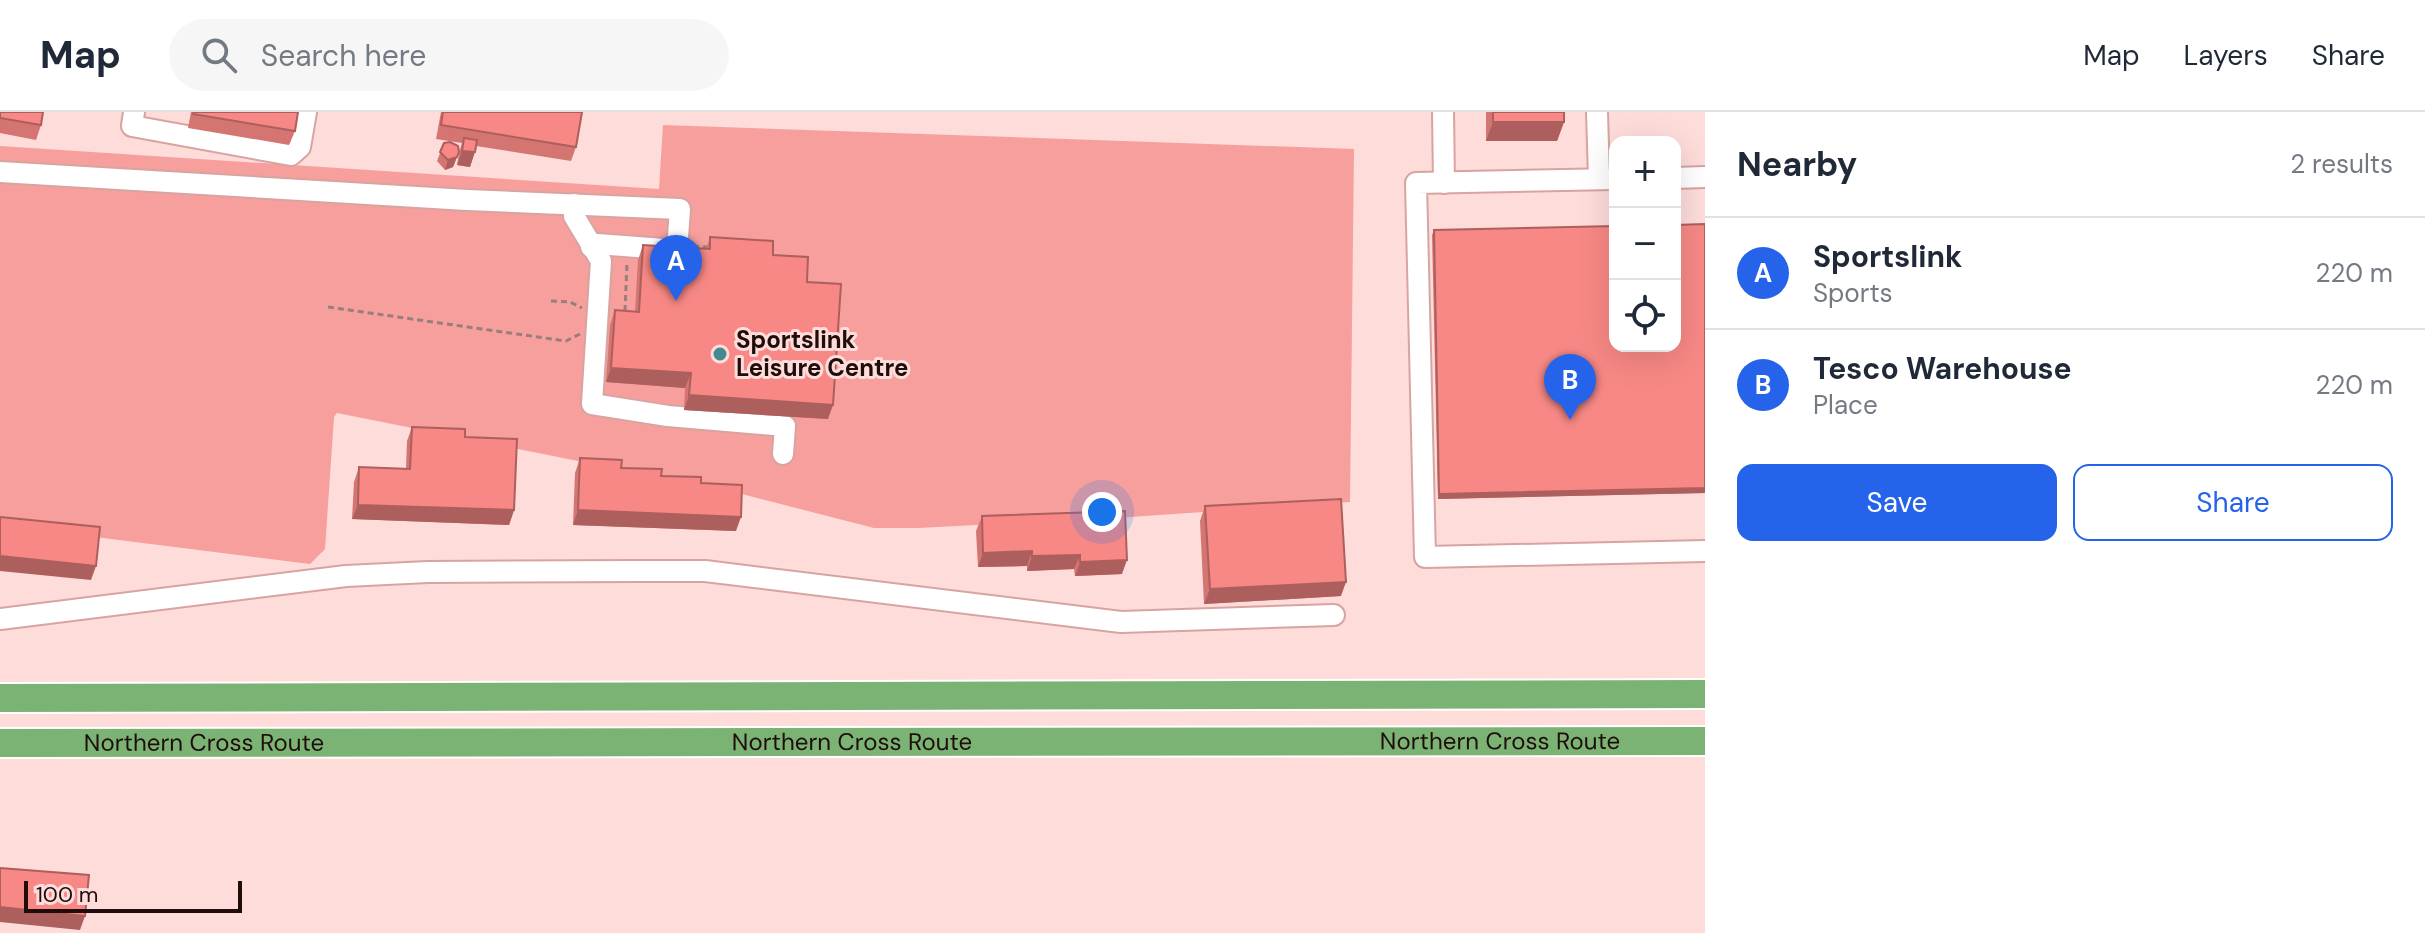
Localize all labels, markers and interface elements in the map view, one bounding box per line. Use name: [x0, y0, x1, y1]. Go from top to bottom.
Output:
search box: [169, 19, 729, 91]
text: Map: [40, 30, 121, 80]
icon: search: [197, 33, 241, 77]
text: Search here: [261, 36, 426, 75]
text: Map: [2083, 37, 2140, 74]
text: Layers: [2184, 37, 2268, 74]
text: Share: [2312, 37, 2385, 74]
map controls: [1609, 136, 1681, 352]
button: +: [1609, 136, 1681, 208]
text: Nearby: [1737, 142, 1857, 187]
text: 2 results: [2290, 147, 2393, 181]
button: −: [1609, 208, 1681, 280]
pin: A: [650, 235, 702, 301]
text: Sportslink: [1813, 237, 1962, 276]
text: A: [1754, 256, 1772, 290]
text: 220 m: [2315, 256, 2393, 290]
text: Sports: [1813, 276, 1893, 310]
button: locate: [1609, 280, 1681, 352]
place label: Sportslink Leisure Centre: [736, 324, 909, 383]
marker: Sportslink Leisure Centre: [711, 345, 729, 363]
text: Tesco Warehouse: [1813, 349, 2072, 388]
pin: B: [1544, 354, 1596, 420]
text: B: [1755, 368, 1771, 402]
text: 220 m: [2315, 368, 2393, 402]
text: Place: [1813, 388, 1878, 422]
button: Save: [1737, 464, 2057, 541]
button: Share: [2073, 464, 2393, 541]
your location: [1082, 492, 1122, 532]
street label: Northern Cross Route: [1380, 725, 1620, 756]
street label: Northern Cross Route: [732, 726, 972, 757]
street label: Northern Cross Route: [84, 727, 324, 758]
scale bar: [24, 877, 242, 913]
text: 100 m: [36, 880, 98, 909]

